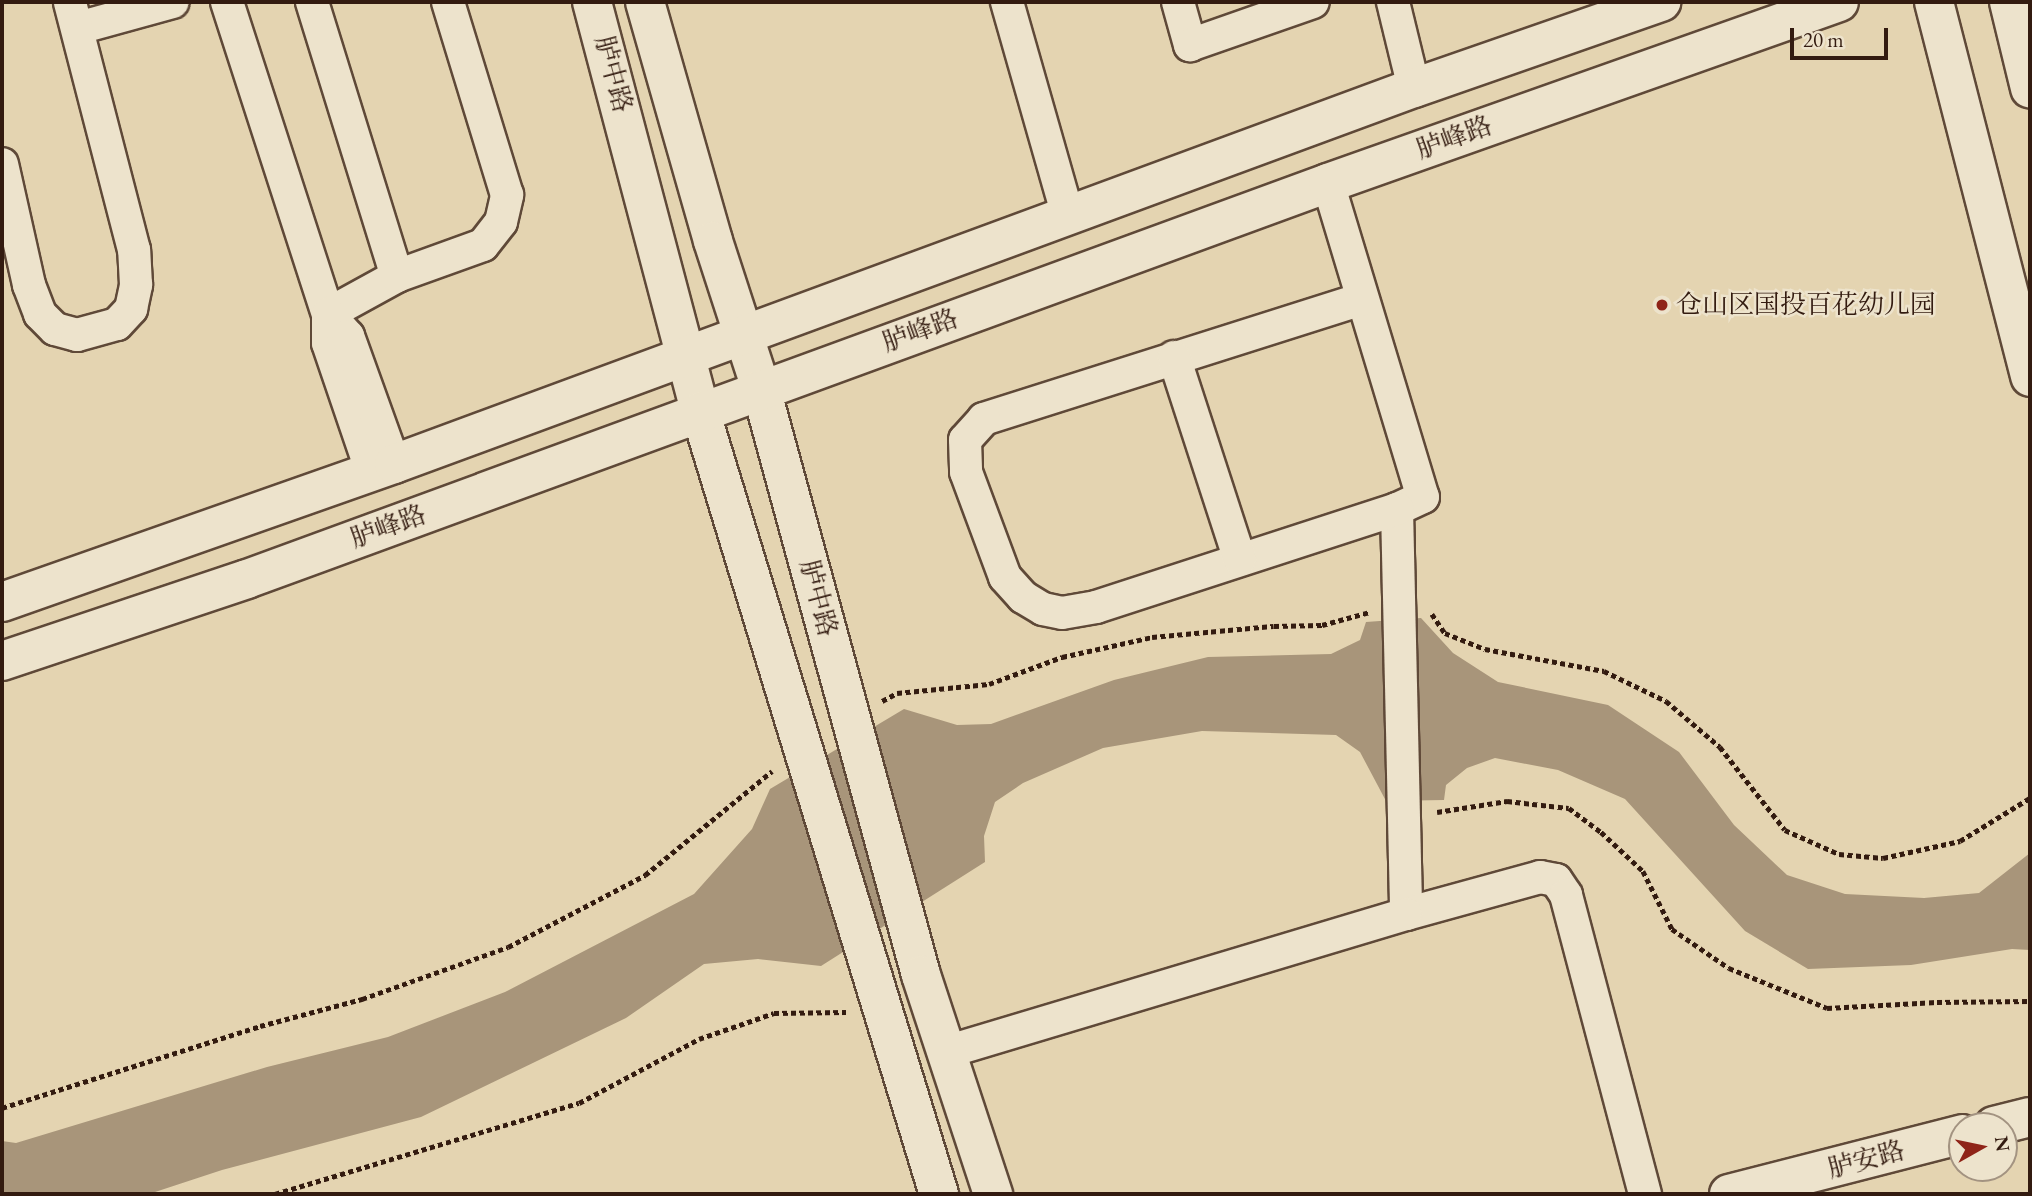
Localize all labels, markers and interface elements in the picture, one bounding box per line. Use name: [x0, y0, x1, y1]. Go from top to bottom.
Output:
scale bar: [1794, 14, 1892, 58]
text: 20 m: [1803, 26, 1844, 53]
street label: 胪中路: [588, 32, 638, 116]
street label: 胪峰路: [1412, 110, 1496, 166]
place label: 仓山区国投百花幼儿园: [1676, 289, 1936, 321]
marker: 仓山区国投百花幼儿园: [1654, 297, 1670, 313]
street label: 胪峰路: [878, 303, 962, 359]
street label: 胪峰路: [346, 499, 430, 555]
street label: 胪中路: [793, 556, 843, 640]
north arrow: [1948, 1112, 2018, 1182]
text: N: [1989, 1134, 2016, 1153]
street label: 胪安路: [1824, 1135, 1908, 1185]

